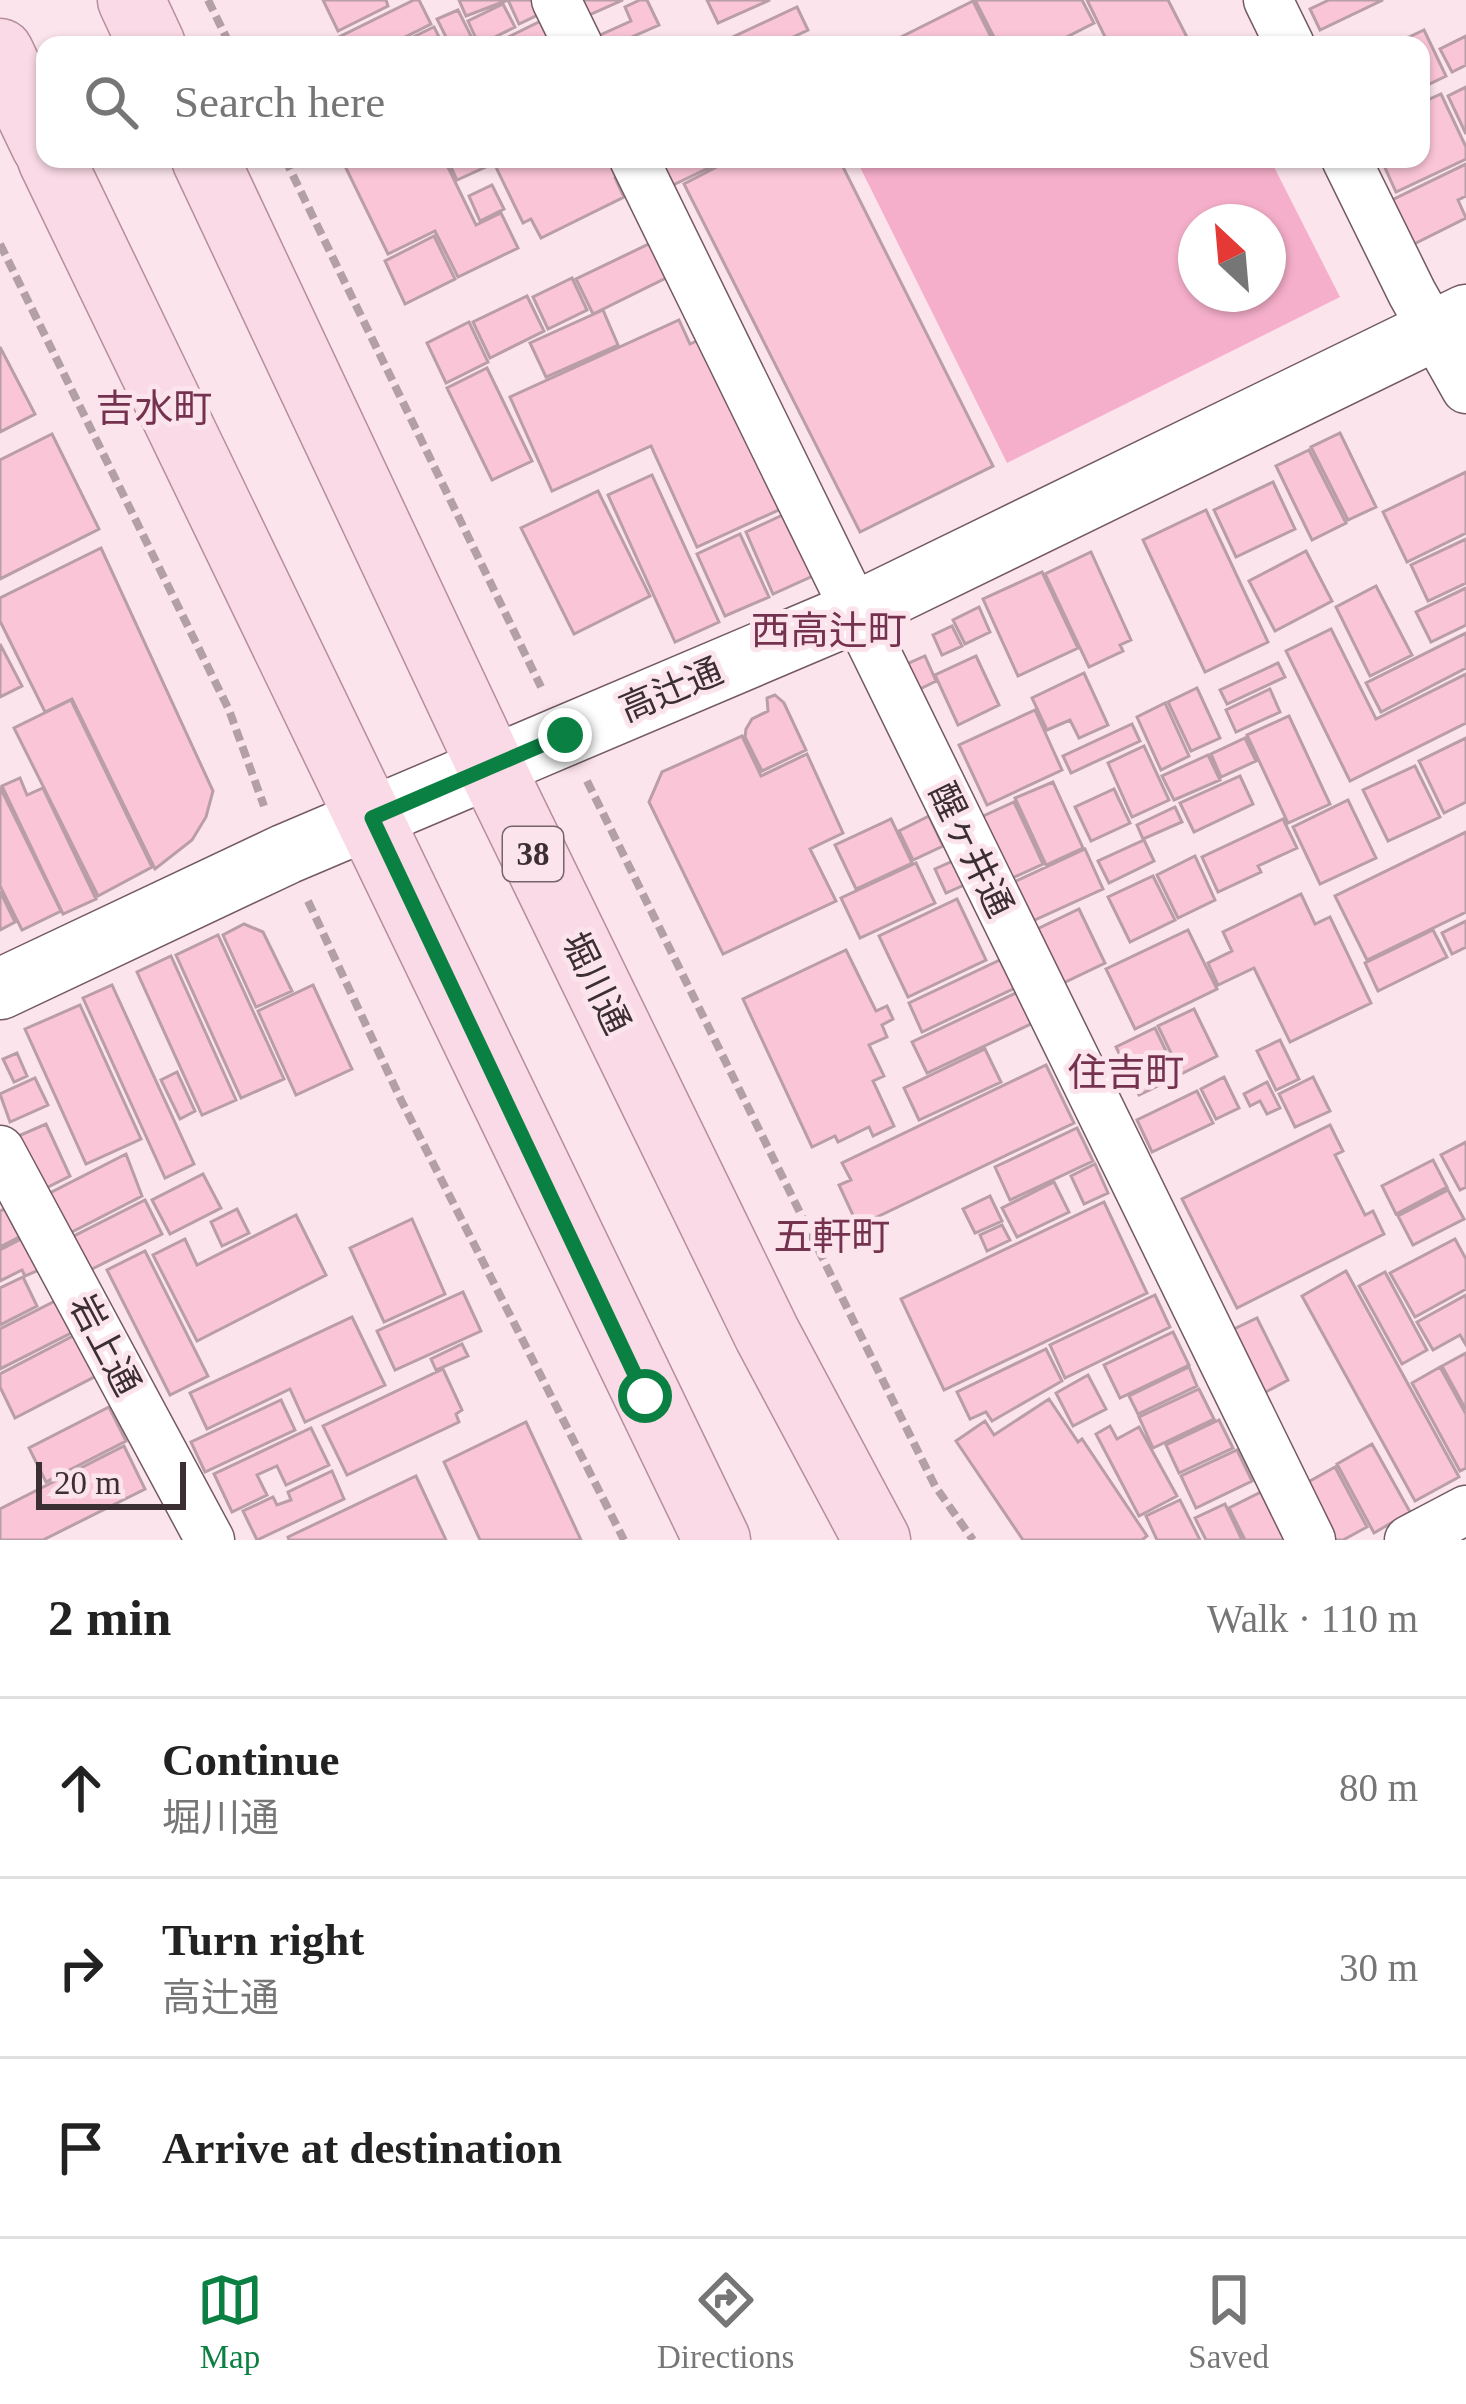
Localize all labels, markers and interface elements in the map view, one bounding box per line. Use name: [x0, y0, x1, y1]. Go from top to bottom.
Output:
search box: [36, 36, 1430, 168]
icon: search: [78, 69, 144, 135]
text: Search here: [174, 77, 385, 127]
north arrow: [1178, 204, 1286, 312]
district label: 吉水町: [95, 387, 213, 430]
district label: 西高辻町: [751, 609, 907, 652]
street label: 高辻通: [613, 650, 729, 730]
route end: [538, 708, 592, 762]
street label: 醒ヶ井通: [921, 777, 1021, 923]
road number: 38: [503, 827, 563, 881]
street label: 堀川通: [554, 926, 638, 1040]
district label: 住吉町: [1067, 1051, 1185, 1094]
district label: 五軒町: [773, 1215, 891, 1258]
street label: 岩上通: [62, 1288, 148, 1402]
route start: [618, 1369, 672, 1423]
scale bar: [36, 1456, 186, 1509]
text: 20 m: [54, 1465, 121, 1501]
text: 2 min: [48, 1590, 171, 1646]
text: Walk · 110 m: [1207, 1597, 1418, 1640]
text: Continue: [162, 1735, 340, 1785]
icon: ahead: [48, 1755, 114, 1821]
text: 80 m: [1339, 1766, 1418, 1809]
text: 堀川通: [162, 1796, 279, 1839]
text: Turn right: [162, 1915, 364, 1965]
icon: right: [48, 1935, 114, 2001]
text: 30 m: [1339, 1946, 1418, 1989]
text: 高辻通: [162, 1976, 279, 2019]
icon: arrive: [48, 2115, 114, 2181]
text: Arrive at destination: [162, 2123, 562, 2173]
tab: Map: [197, 2267, 263, 2376]
tab: Directions: [657, 2267, 794, 2376]
tab: Saved: [1188, 2267, 1269, 2376]

